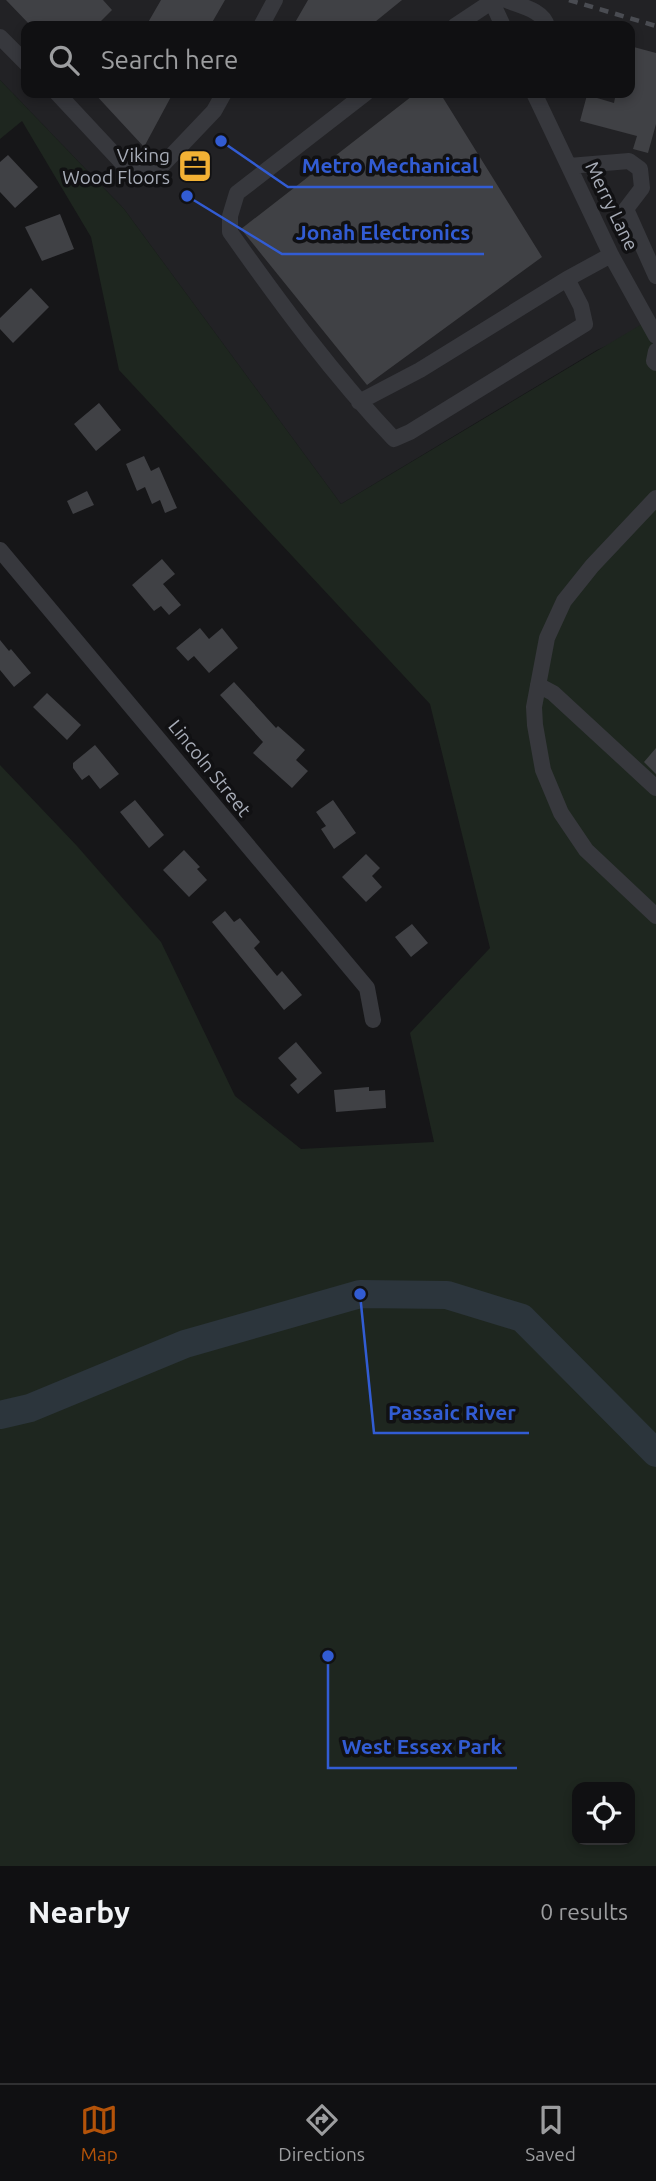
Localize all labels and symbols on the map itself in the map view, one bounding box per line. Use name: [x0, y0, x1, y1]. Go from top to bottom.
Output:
place label: Viking Wood Floors: [62, 144, 170, 188]
callout: Metro Mechanical: [288, 145, 493, 187]
office icon: Viking Wood Floors: [176, 147, 214, 185]
text: Metro Mechanical: [302, 153, 478, 177]
street label: Merry Lane: [581, 158, 643, 254]
callout: Jonah Electronics: [282, 212, 484, 254]
text: Jonah Electronics: [296, 220, 470, 244]
street label: Lincoln Street: [164, 715, 256, 821]
callout: Passaic River: [374, 1391, 529, 1433]
text: Passaic River: [388, 1400, 516, 1424]
callout: West Essex Park: [328, 1726, 517, 1768]
text: West Essex Park: [342, 1734, 503, 1758]

